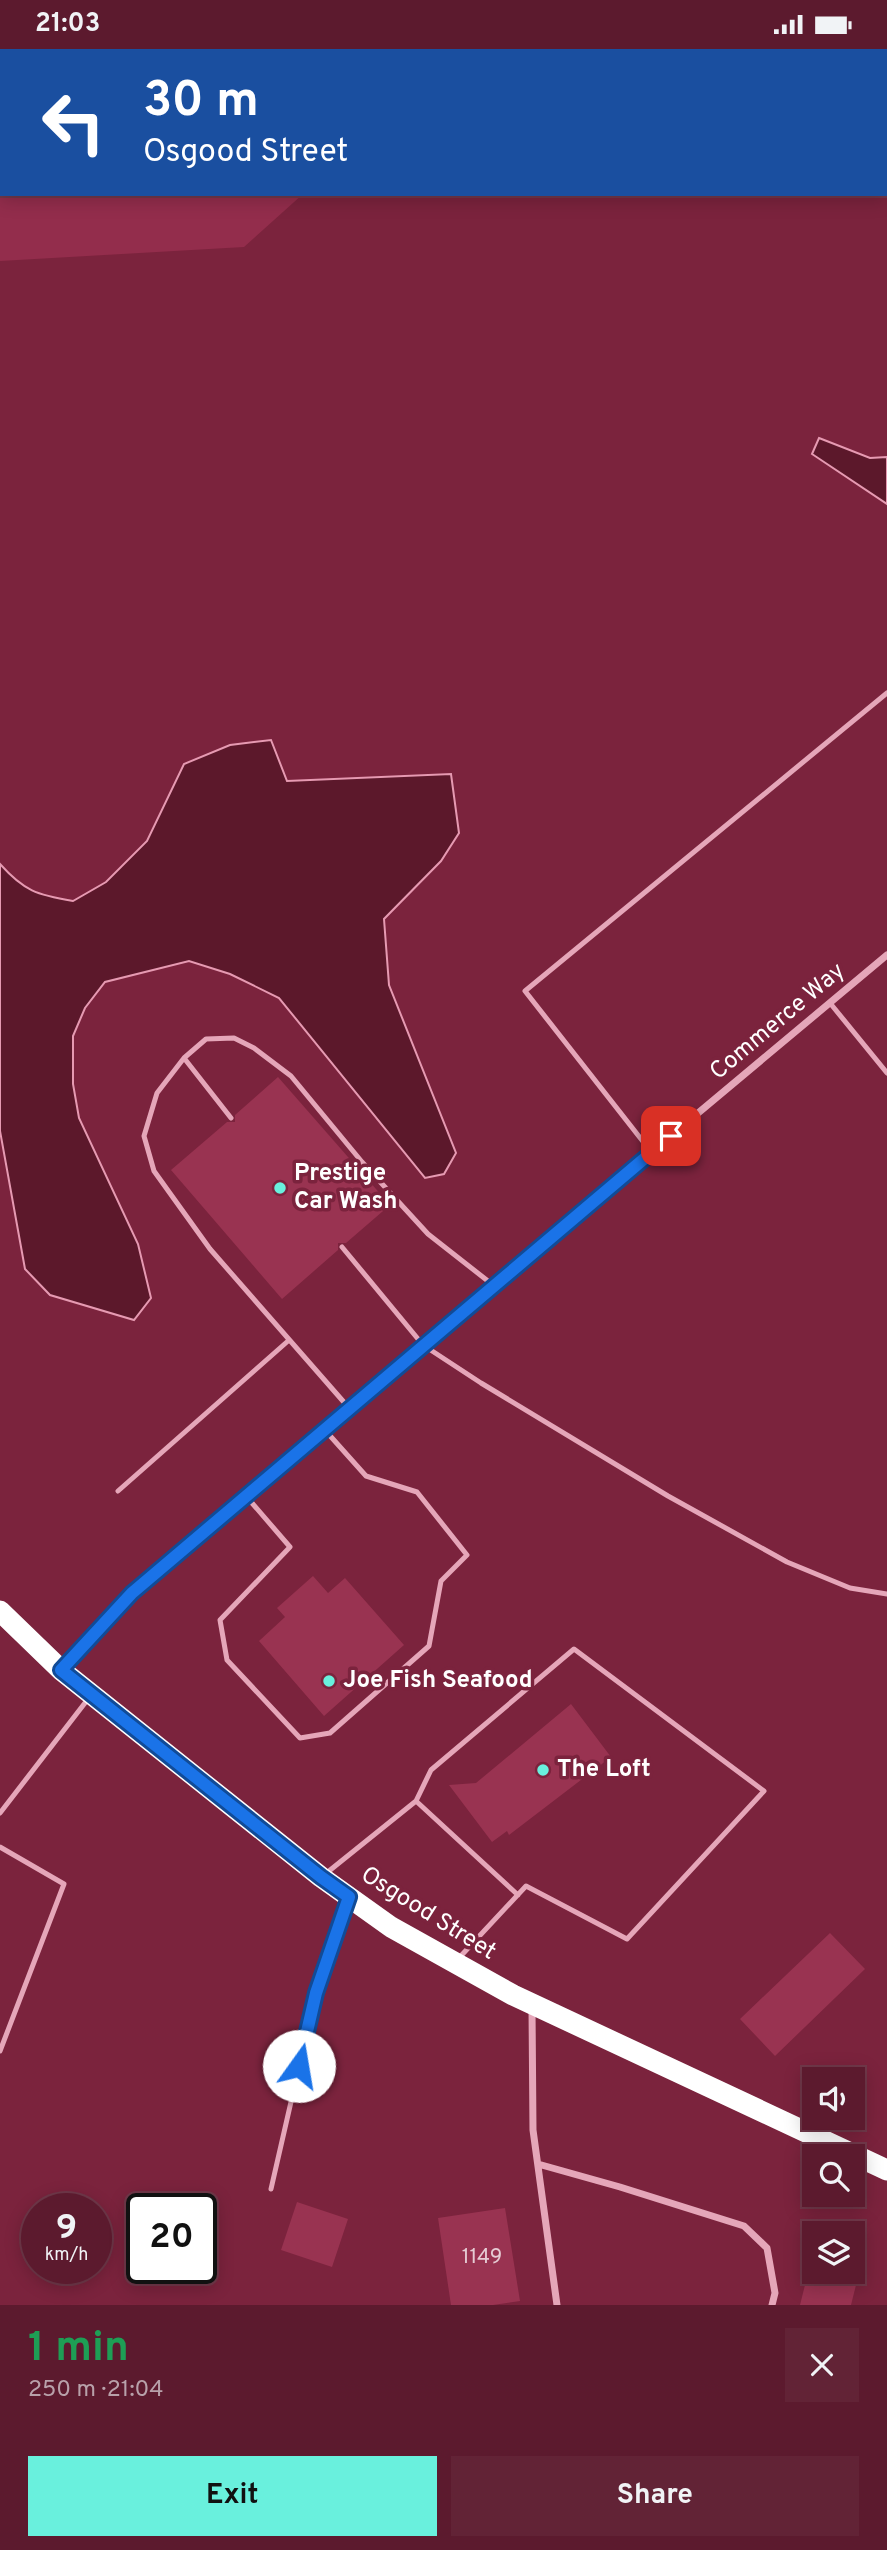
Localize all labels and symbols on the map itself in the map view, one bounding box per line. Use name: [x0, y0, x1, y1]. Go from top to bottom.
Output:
street label: Commerce Way: [704, 957, 852, 1087]
pin: [641, 1106, 701, 1166]
place label: Prestige Car Wash: [294, 1159, 398, 1217]
marker: Prestige Car Wash: [272, 1180, 288, 1196]
place label: Joe Fish Seafood: [343, 1666, 533, 1696]
marker: Joe Fish Seafood: [321, 1673, 337, 1689]
place label: The Loft: [557, 1755, 651, 1785]
marker: The Loft: [535, 1762, 551, 1778]
street label: Osgood Street: [355, 1860, 501, 1968]
position arrow: [262, 2029, 336, 2103]
speed limit sign: 20: [126, 2193, 217, 2284]
house number: 1149: [462, 2244, 502, 2271]

